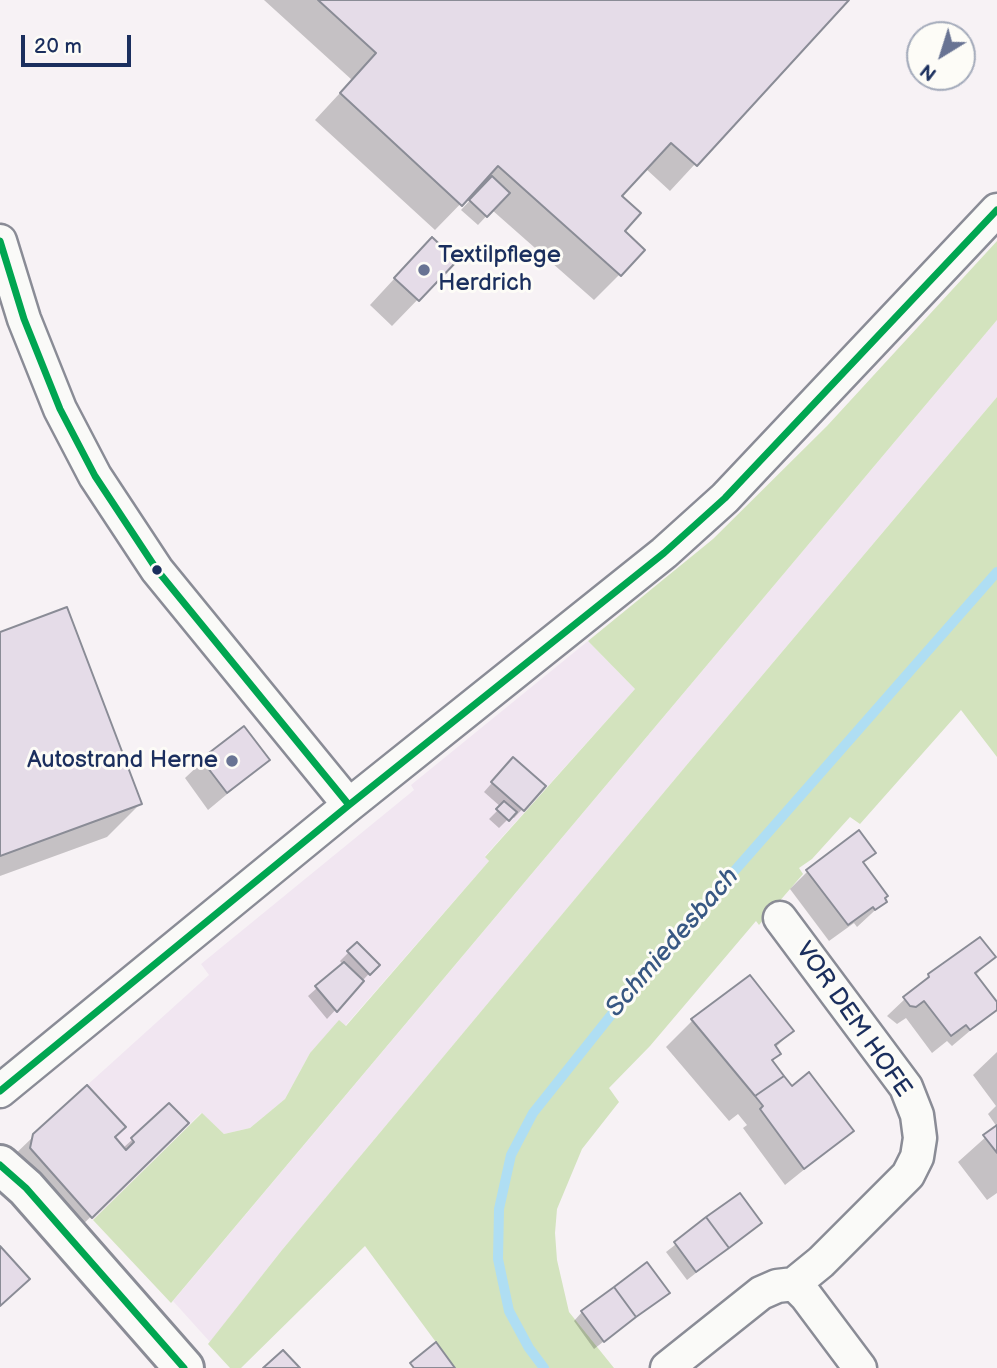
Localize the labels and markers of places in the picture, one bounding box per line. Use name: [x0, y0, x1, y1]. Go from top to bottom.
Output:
place label: Textilpflege Herdrich: [438, 242, 561, 298]
marker: Textilpflege Herdrich: [416, 262, 432, 278]
unlabelled marker: [150, 563, 164, 577]
place label: Autostrand Herne: [27, 747, 218, 775]
marker: Autostrand Herne: [224, 753, 240, 769]

